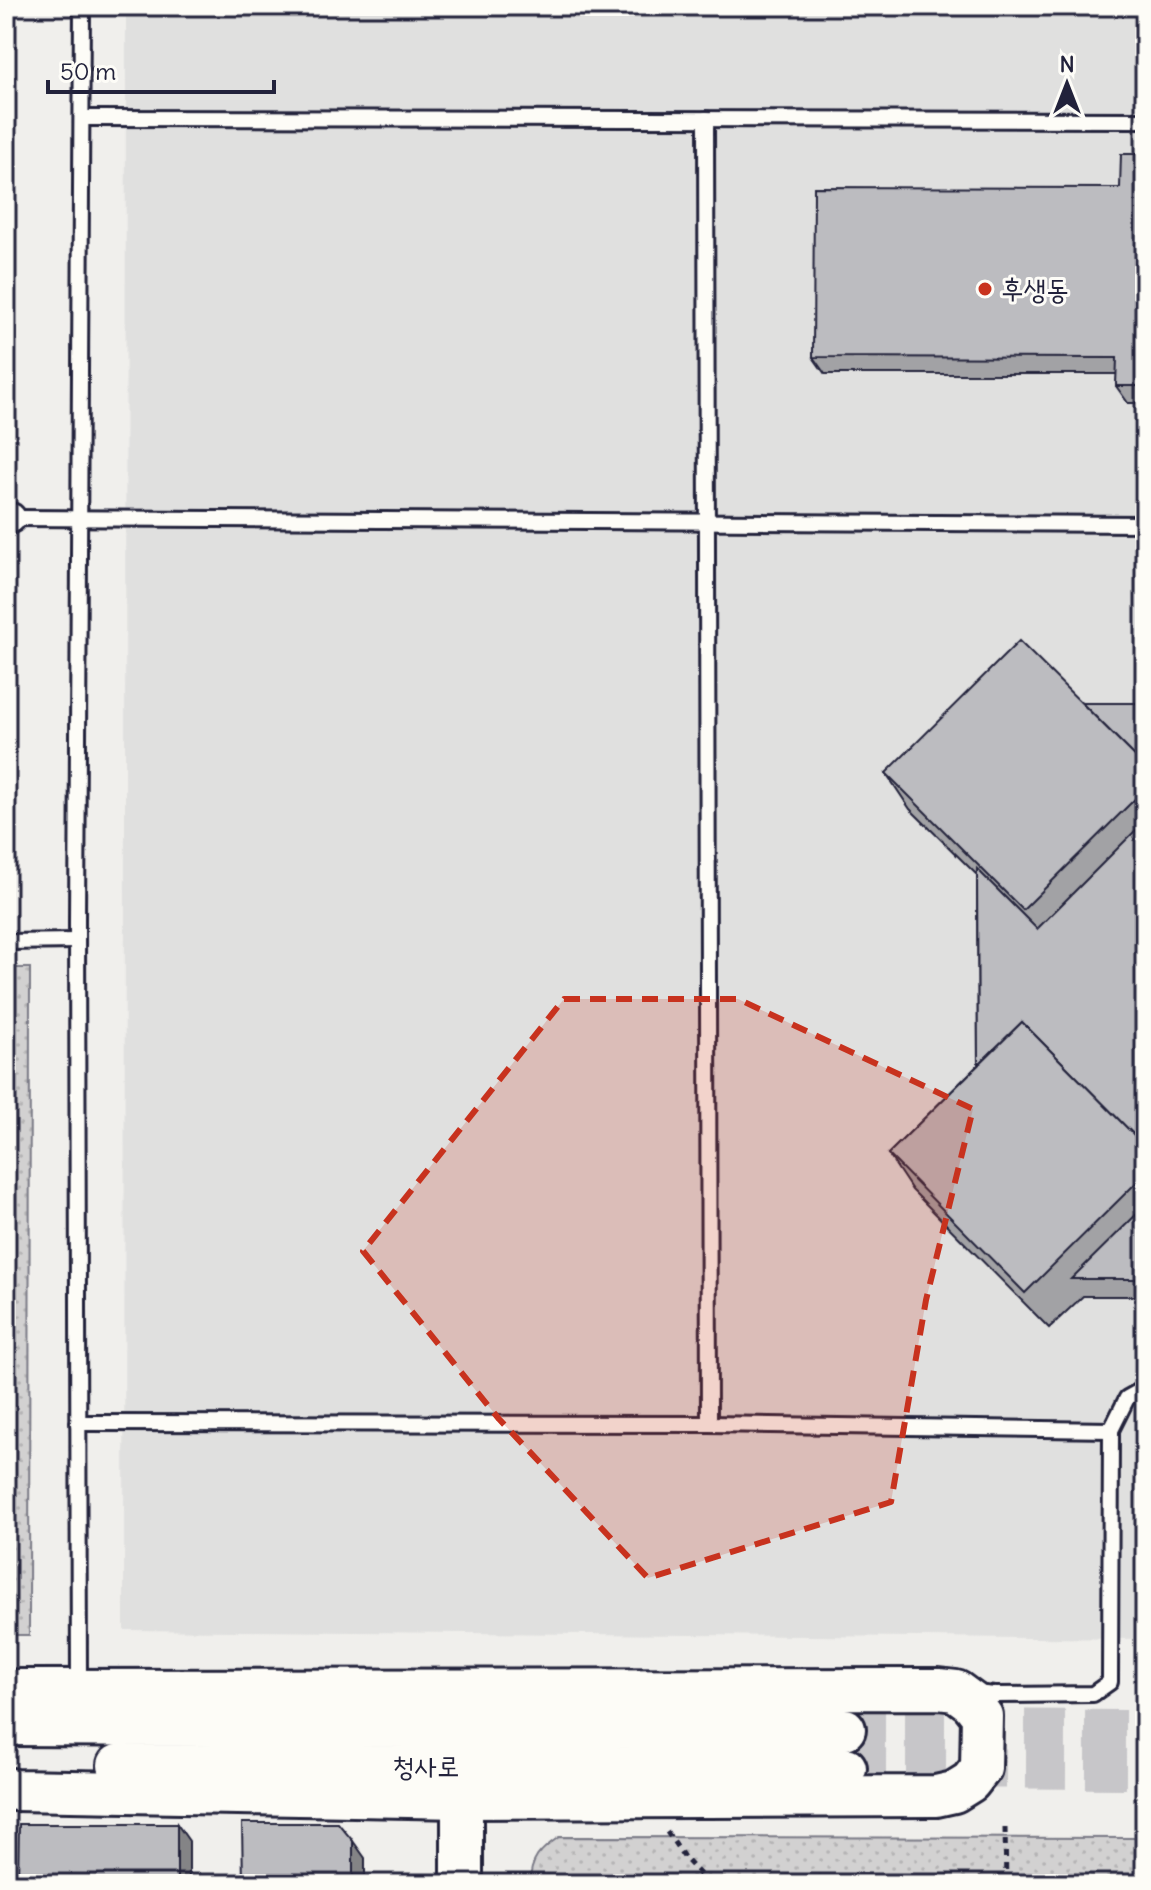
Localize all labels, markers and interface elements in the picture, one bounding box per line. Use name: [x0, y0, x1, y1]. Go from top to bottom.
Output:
scale bar: [48, 44, 274, 94]
north arrow: [1027, 44, 1107, 124]
text: N: [1059, 50, 1075, 78]
text: 50 m: [60, 56, 116, 86]
place label: 후생동: [1001, 271, 1069, 307]
marker: 후생동: [976, 280, 994, 298]
street label: 청사로: [392, 1748, 460, 1784]

